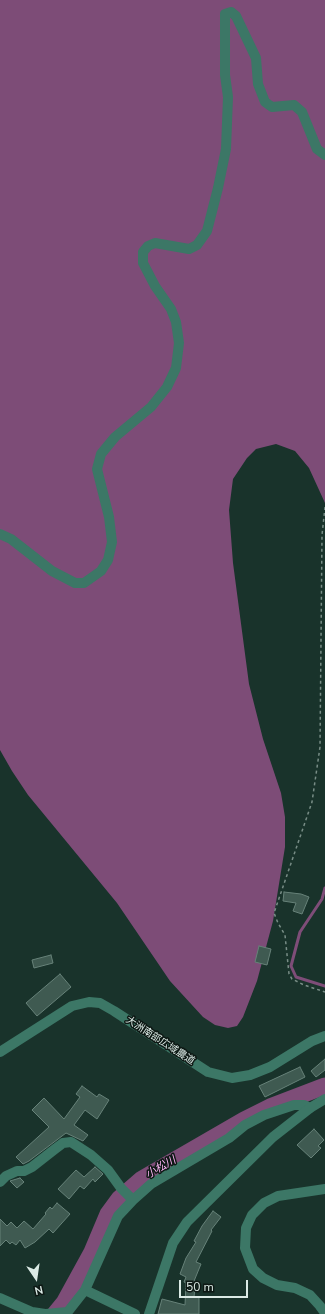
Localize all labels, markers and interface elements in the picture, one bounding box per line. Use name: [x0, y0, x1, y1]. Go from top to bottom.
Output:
street label: 大洲南部広域農道: [123, 1014, 197, 1068]
water label: 小松川: [143, 1154, 179, 1182]
north arrow: [16, 1258, 56, 1298]
scale bar: [181, 1272, 250, 1298]
text: 50 m: [186, 1279, 214, 1295]
text: N: [33, 1282, 45, 1298]

